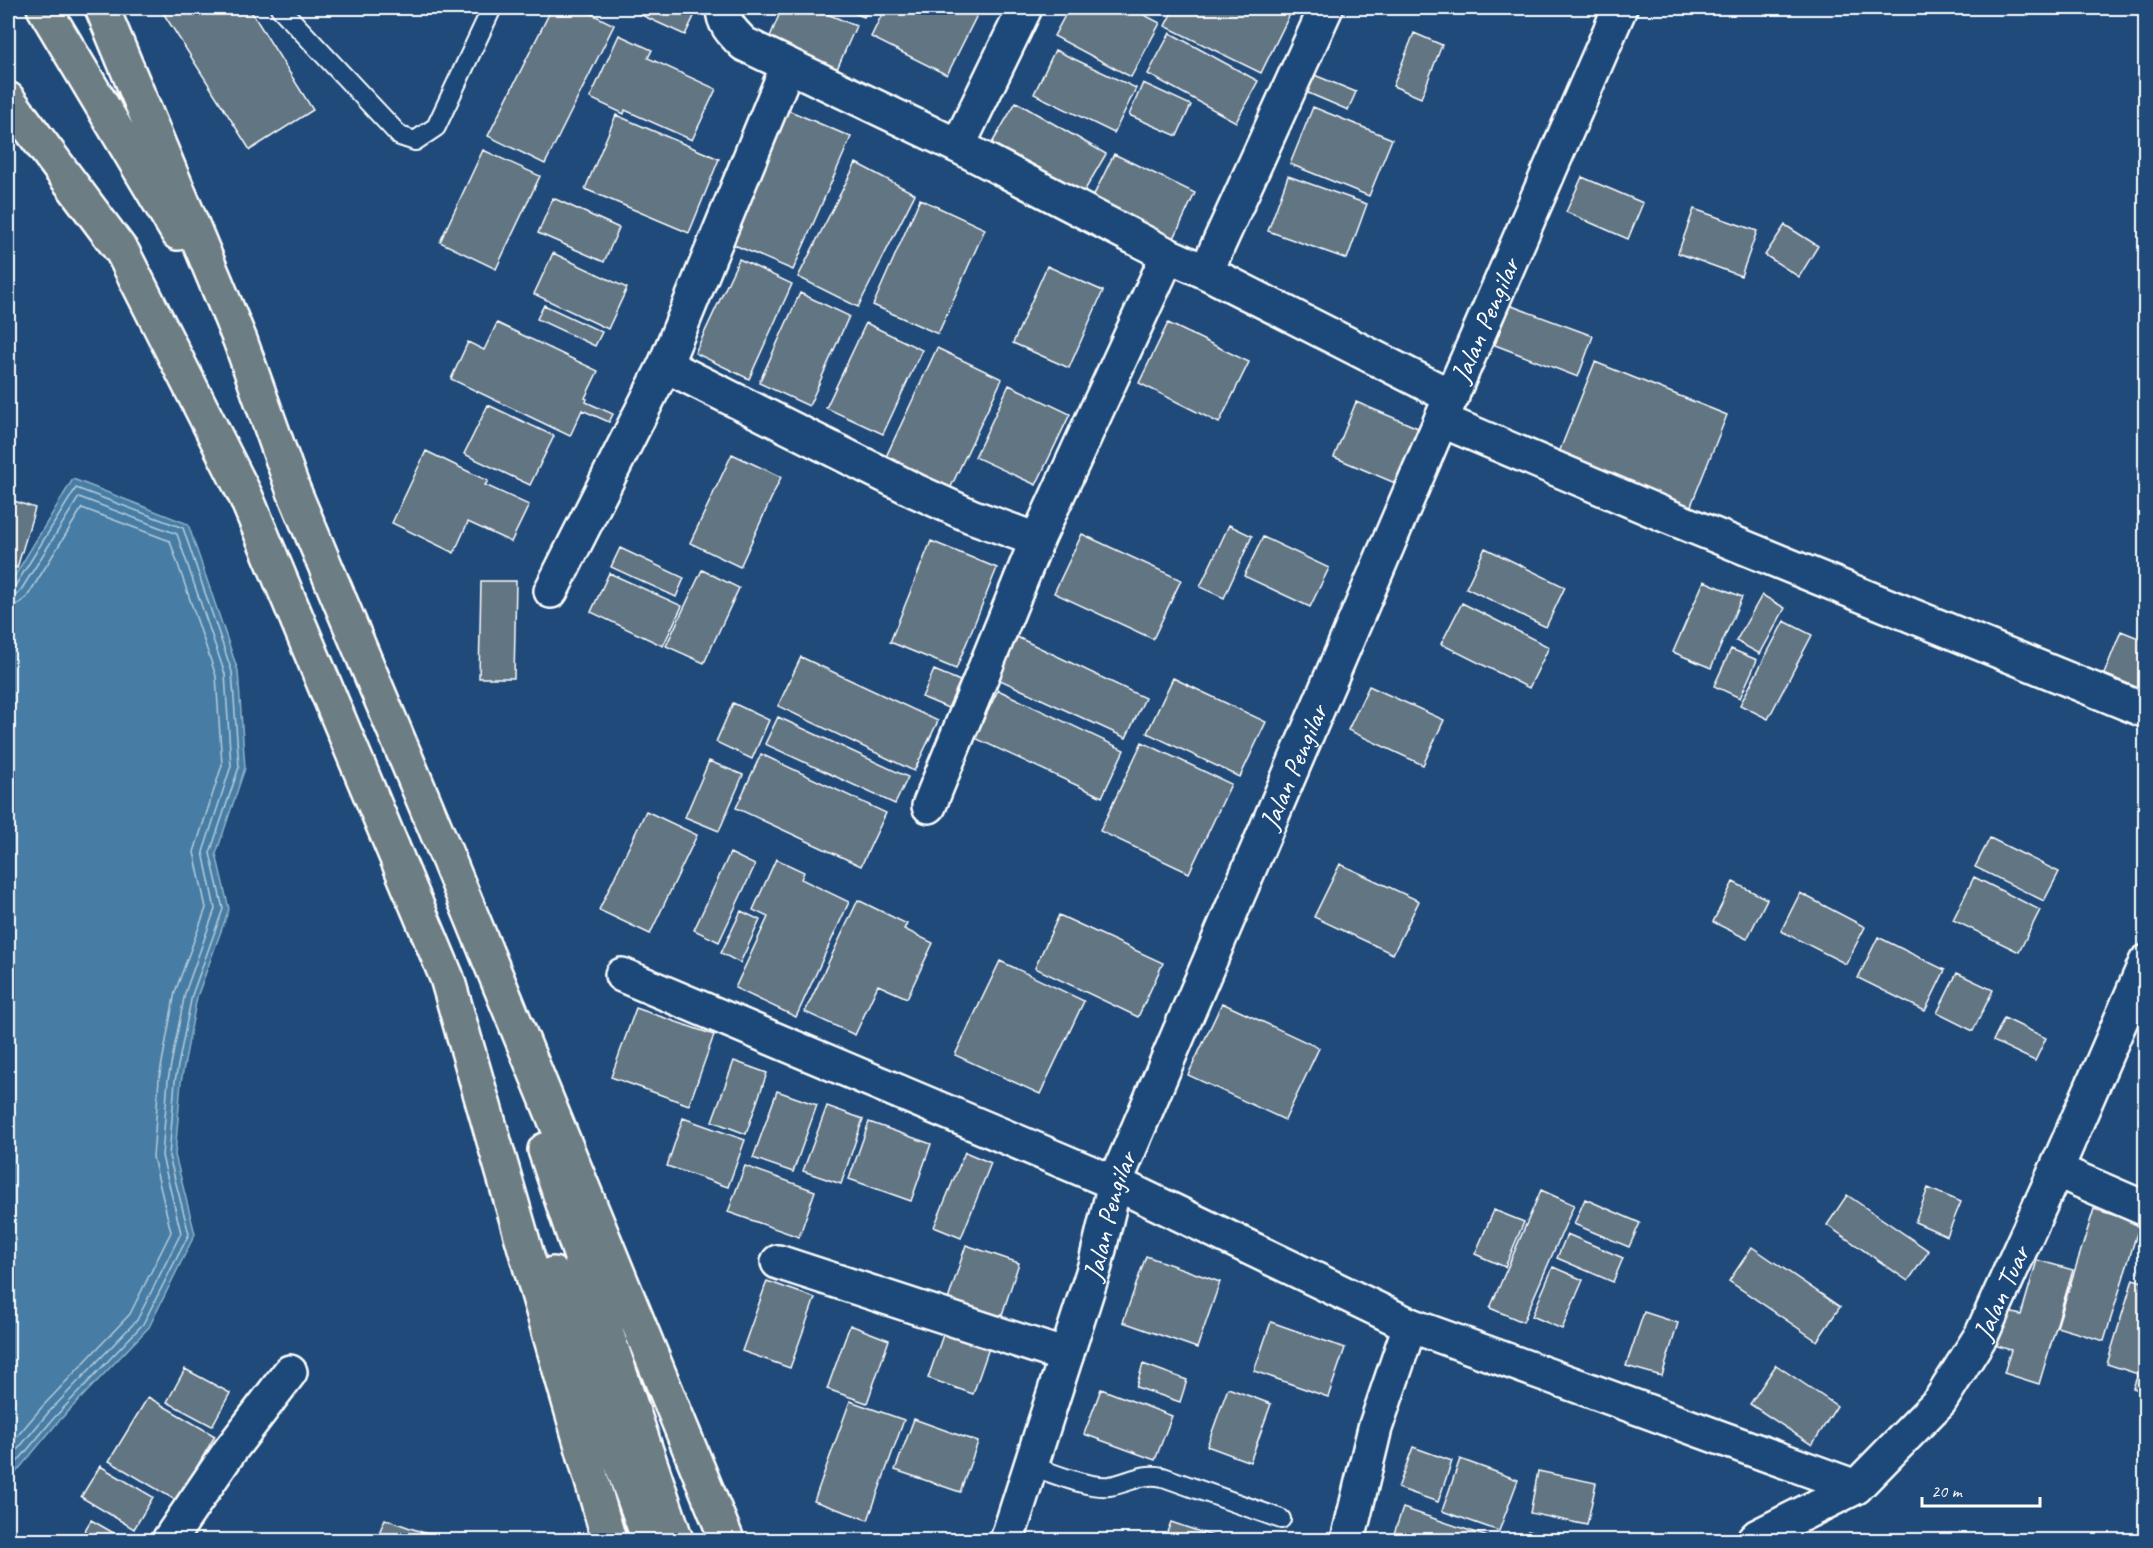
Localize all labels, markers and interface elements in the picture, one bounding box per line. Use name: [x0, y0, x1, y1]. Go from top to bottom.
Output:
street label: Jalan Pengilar: [1441, 251, 1528, 389]
street label: Jalan Pengilar: [1250, 697, 1336, 836]
street label: Jalan Pengilar: [1074, 1144, 1145, 1286]
street label: Jalan Tuar: [1964, 1238, 2038, 1347]
scale bar: [1922, 1470, 2040, 1508]
text: 20 m: [1931, 1480, 1964, 1502]

